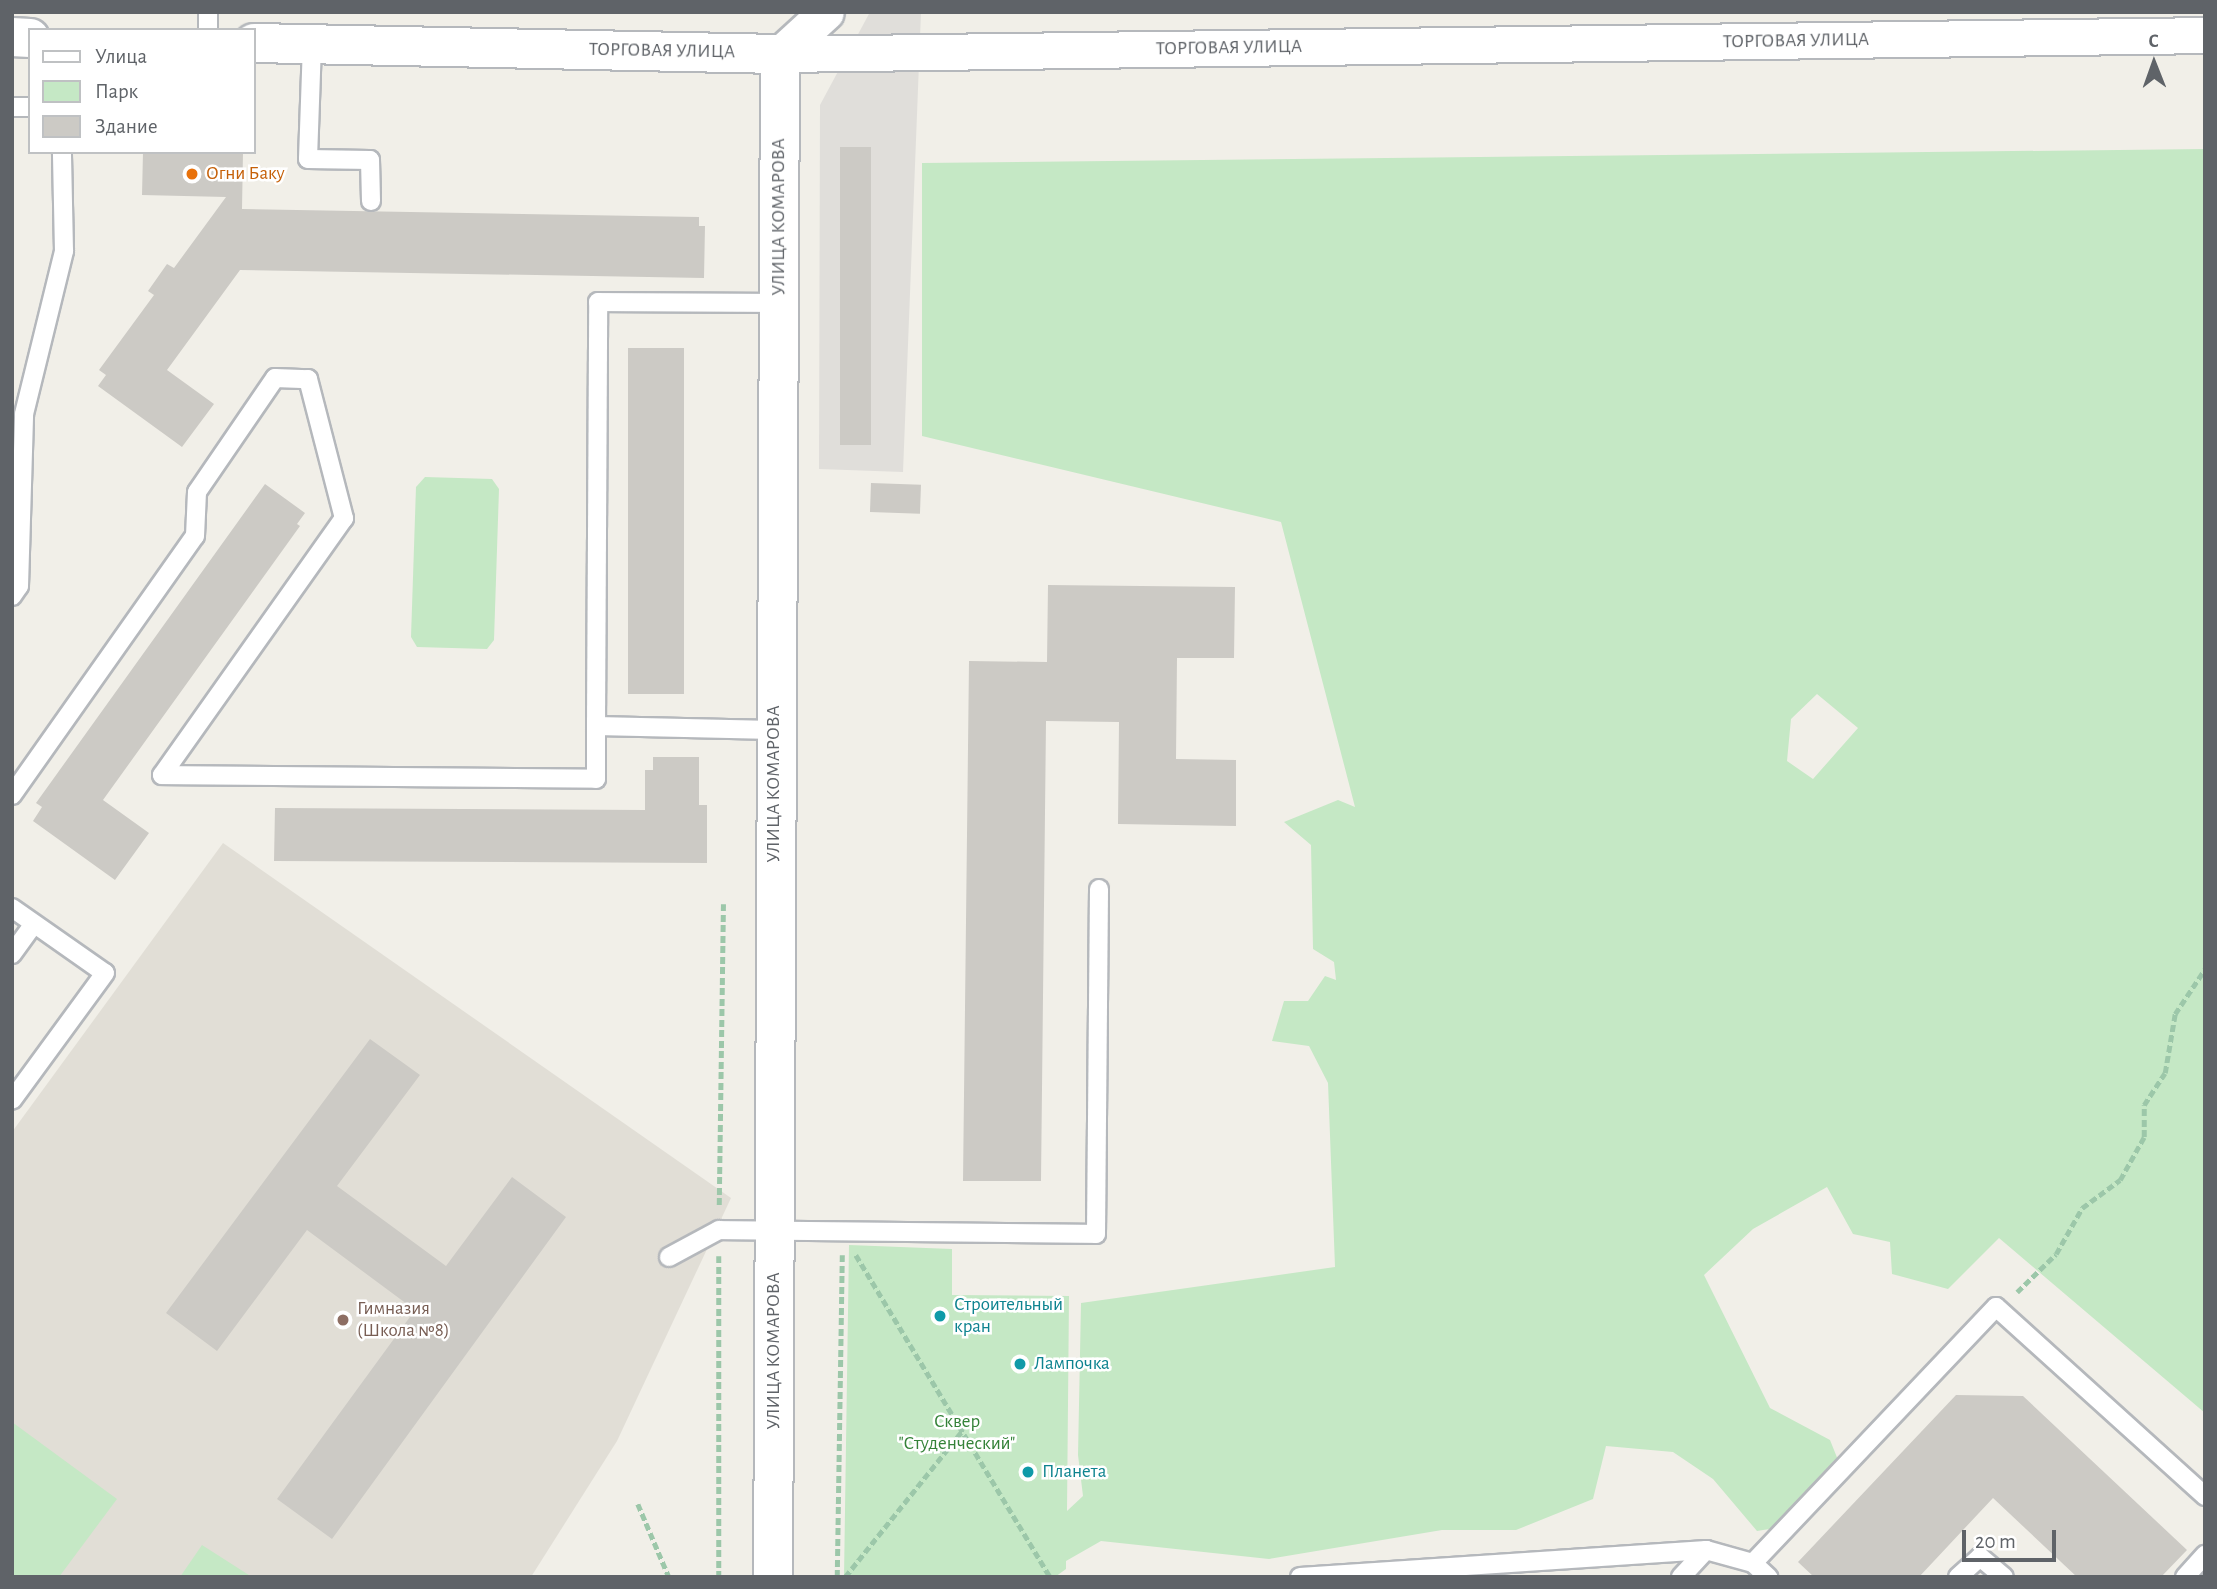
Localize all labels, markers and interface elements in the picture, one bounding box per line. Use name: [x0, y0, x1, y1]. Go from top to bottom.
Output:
legend: [28, 28, 256, 154]
street label: ТОРГОВАЯ УЛИЦА: [1723, 28, 1869, 54]
north arrow: [2119, 28, 2189, 98]
text: С: [2148, 32, 2159, 51]
street label: ТОРГОВАЯ УЛИЦА: [1156, 35, 1302, 61]
street label: ТОРГОВАЯ УЛИЦА: [589, 38, 735, 64]
text: Улица: [95, 46, 147, 67]
text: Парк: [95, 81, 138, 102]
text: Здание: [95, 116, 158, 137]
street label: УЛИЦА КОМАРОВА: [768, 138, 790, 296]
place label: Огни Баку: [206, 163, 285, 185]
marker: Огни Баку: [184, 166, 200, 182]
street label: УЛИЦА КОМАРОВА: [763, 705, 785, 863]
street label: УЛИЦА КОМАРОВА: [763, 1272, 785, 1430]
place label: Строительный кран: [954, 1294, 1063, 1338]
place label: Гимназия (Школа №8): [357, 1298, 450, 1342]
marker: Строительный кран: [932, 1308, 948, 1324]
marker: Гимназия (Школа №8): [335, 1312, 351, 1328]
place label: Лампочка: [1034, 1353, 1110, 1375]
marker: Лампочка: [1012, 1356, 1028, 1372]
park label: Сквер "Студенческий": [899, 1411, 1015, 1455]
place label: Планета: [1042, 1461, 1106, 1483]
marker: Планета: [1020, 1464, 1036, 1480]
scale bar: [1965, 1516, 2060, 1560]
text: 20 m: [1975, 1531, 2016, 1552]

